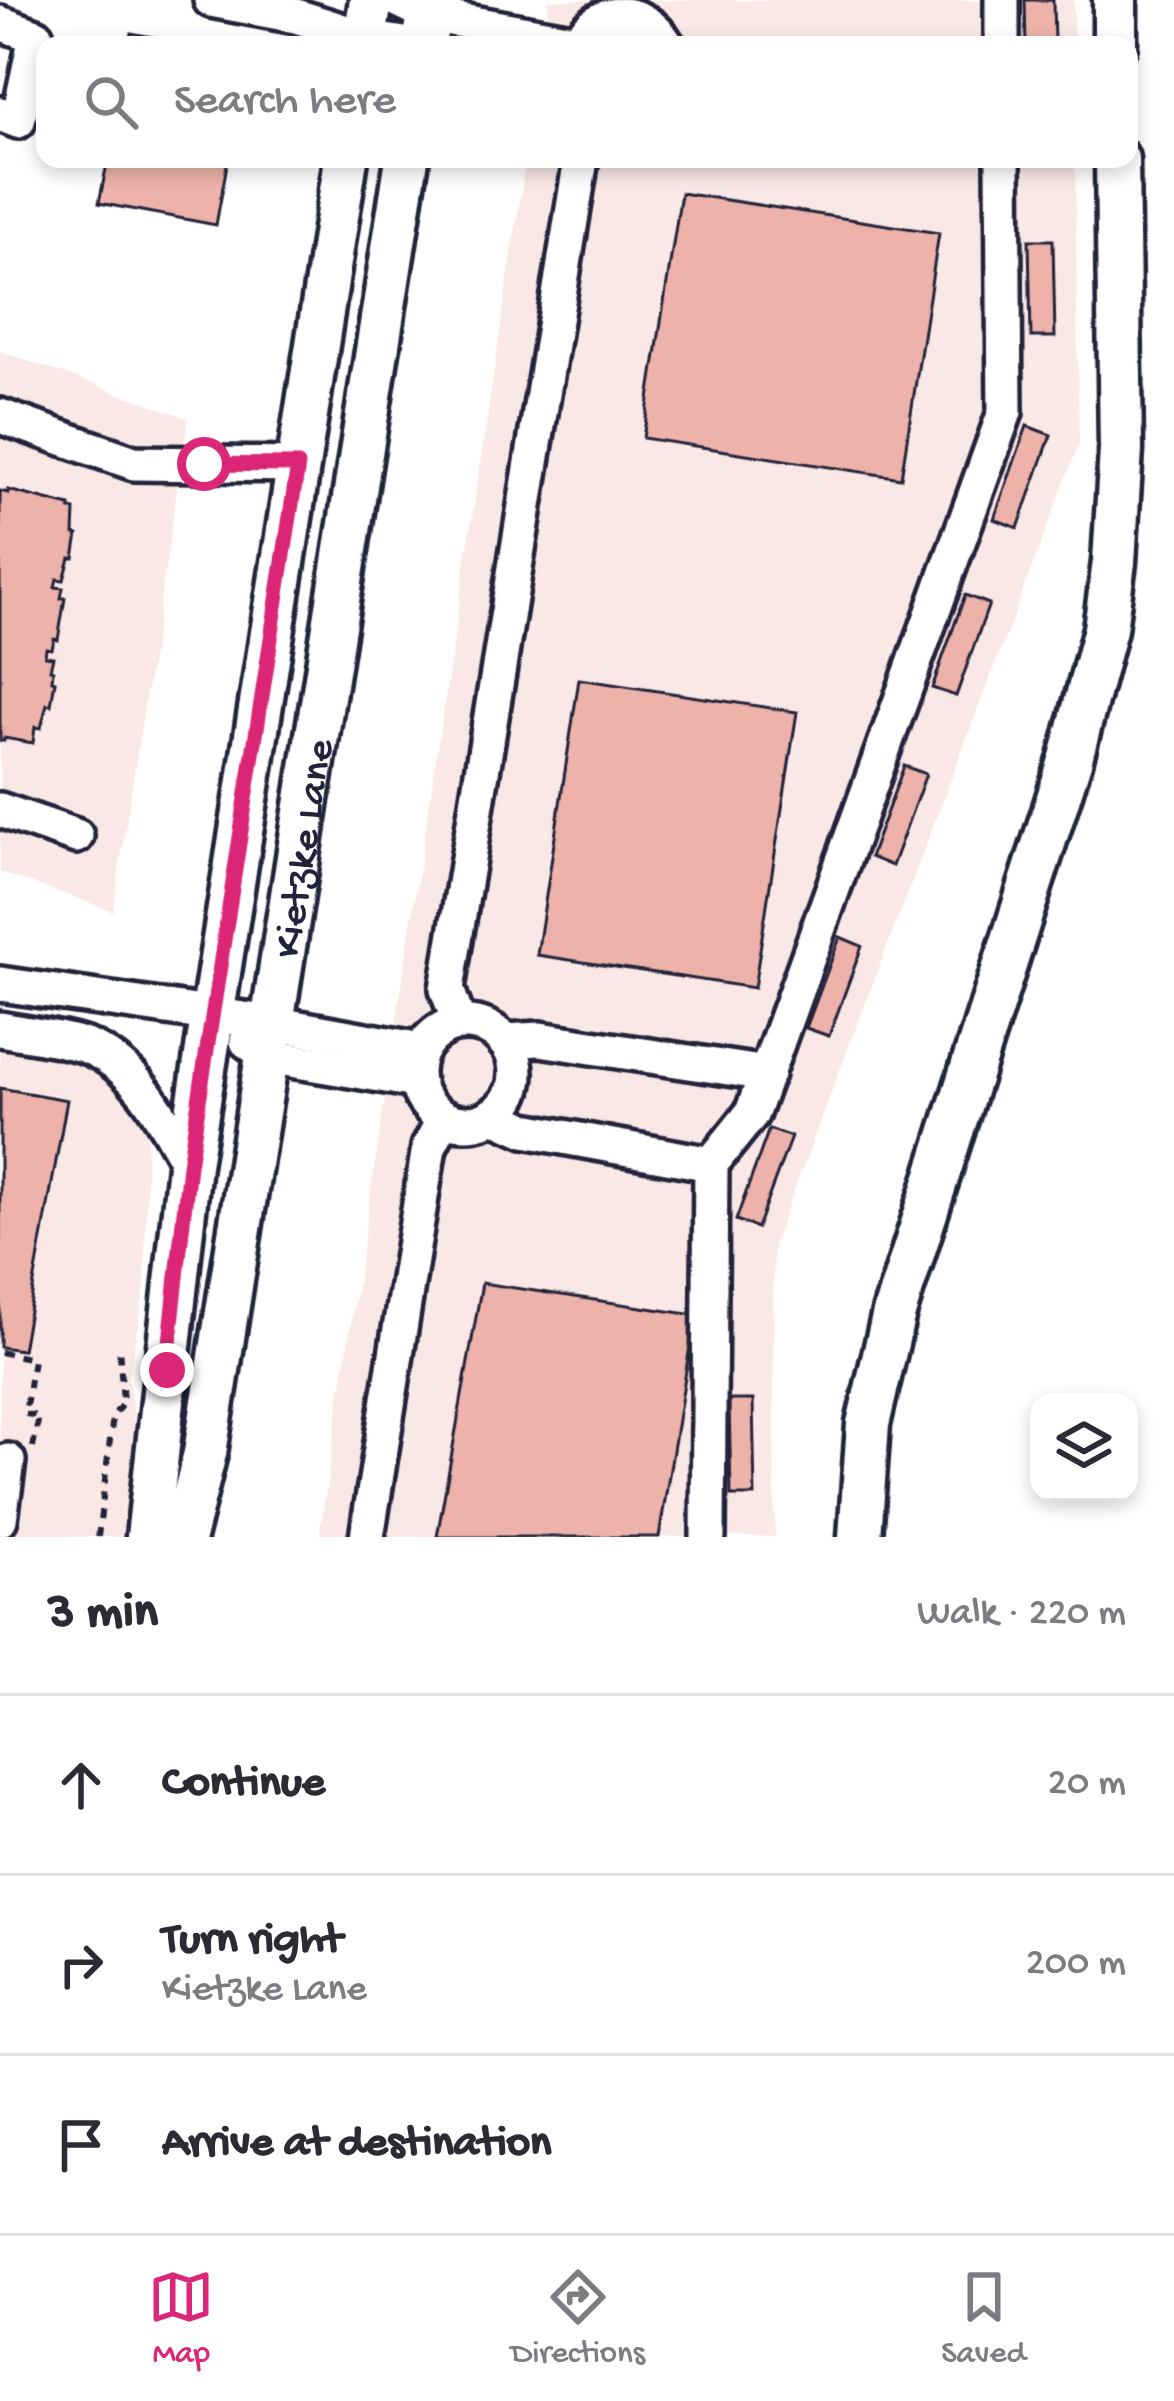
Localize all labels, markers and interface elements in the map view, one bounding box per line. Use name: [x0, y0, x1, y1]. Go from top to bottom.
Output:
search box: [36, 36, 1138, 168]
icon: search: [78, 69, 144, 135]
text: Search here: [174, 76, 396, 129]
route start: [177, 437, 231, 491]
street label: Kietzke Lane: [266, 735, 348, 962]
route end: [140, 1343, 194, 1397]
map controls: [1030, 1393, 1138, 1501]
button: layers: [1030, 1393, 1138, 1501]
text: 3 min: [48, 1585, 158, 1645]
text: Walk · 220 m: [917, 1592, 1126, 1638]
icon: ahead: [48, 1752, 114, 1818]
text: Continue: [162, 1758, 325, 1811]
text: 20 m: [1048, 1762, 1126, 1808]
text: Turn right: [162, 1915, 342, 1968]
icon: right: [48, 1932, 114, 1998]
text: 200 m: [1026, 1942, 1126, 1988]
text: Kietzke Lane: [162, 1968, 367, 2014]
icon: arrive: [48, 2112, 114, 2178]
text: Arrive at destination: [162, 2118, 551, 2171]
tab: Map: [148, 2264, 214, 2374]
tab: Directions: [511, 2264, 645, 2374]
tab: Saved: [941, 2264, 1026, 2374]

